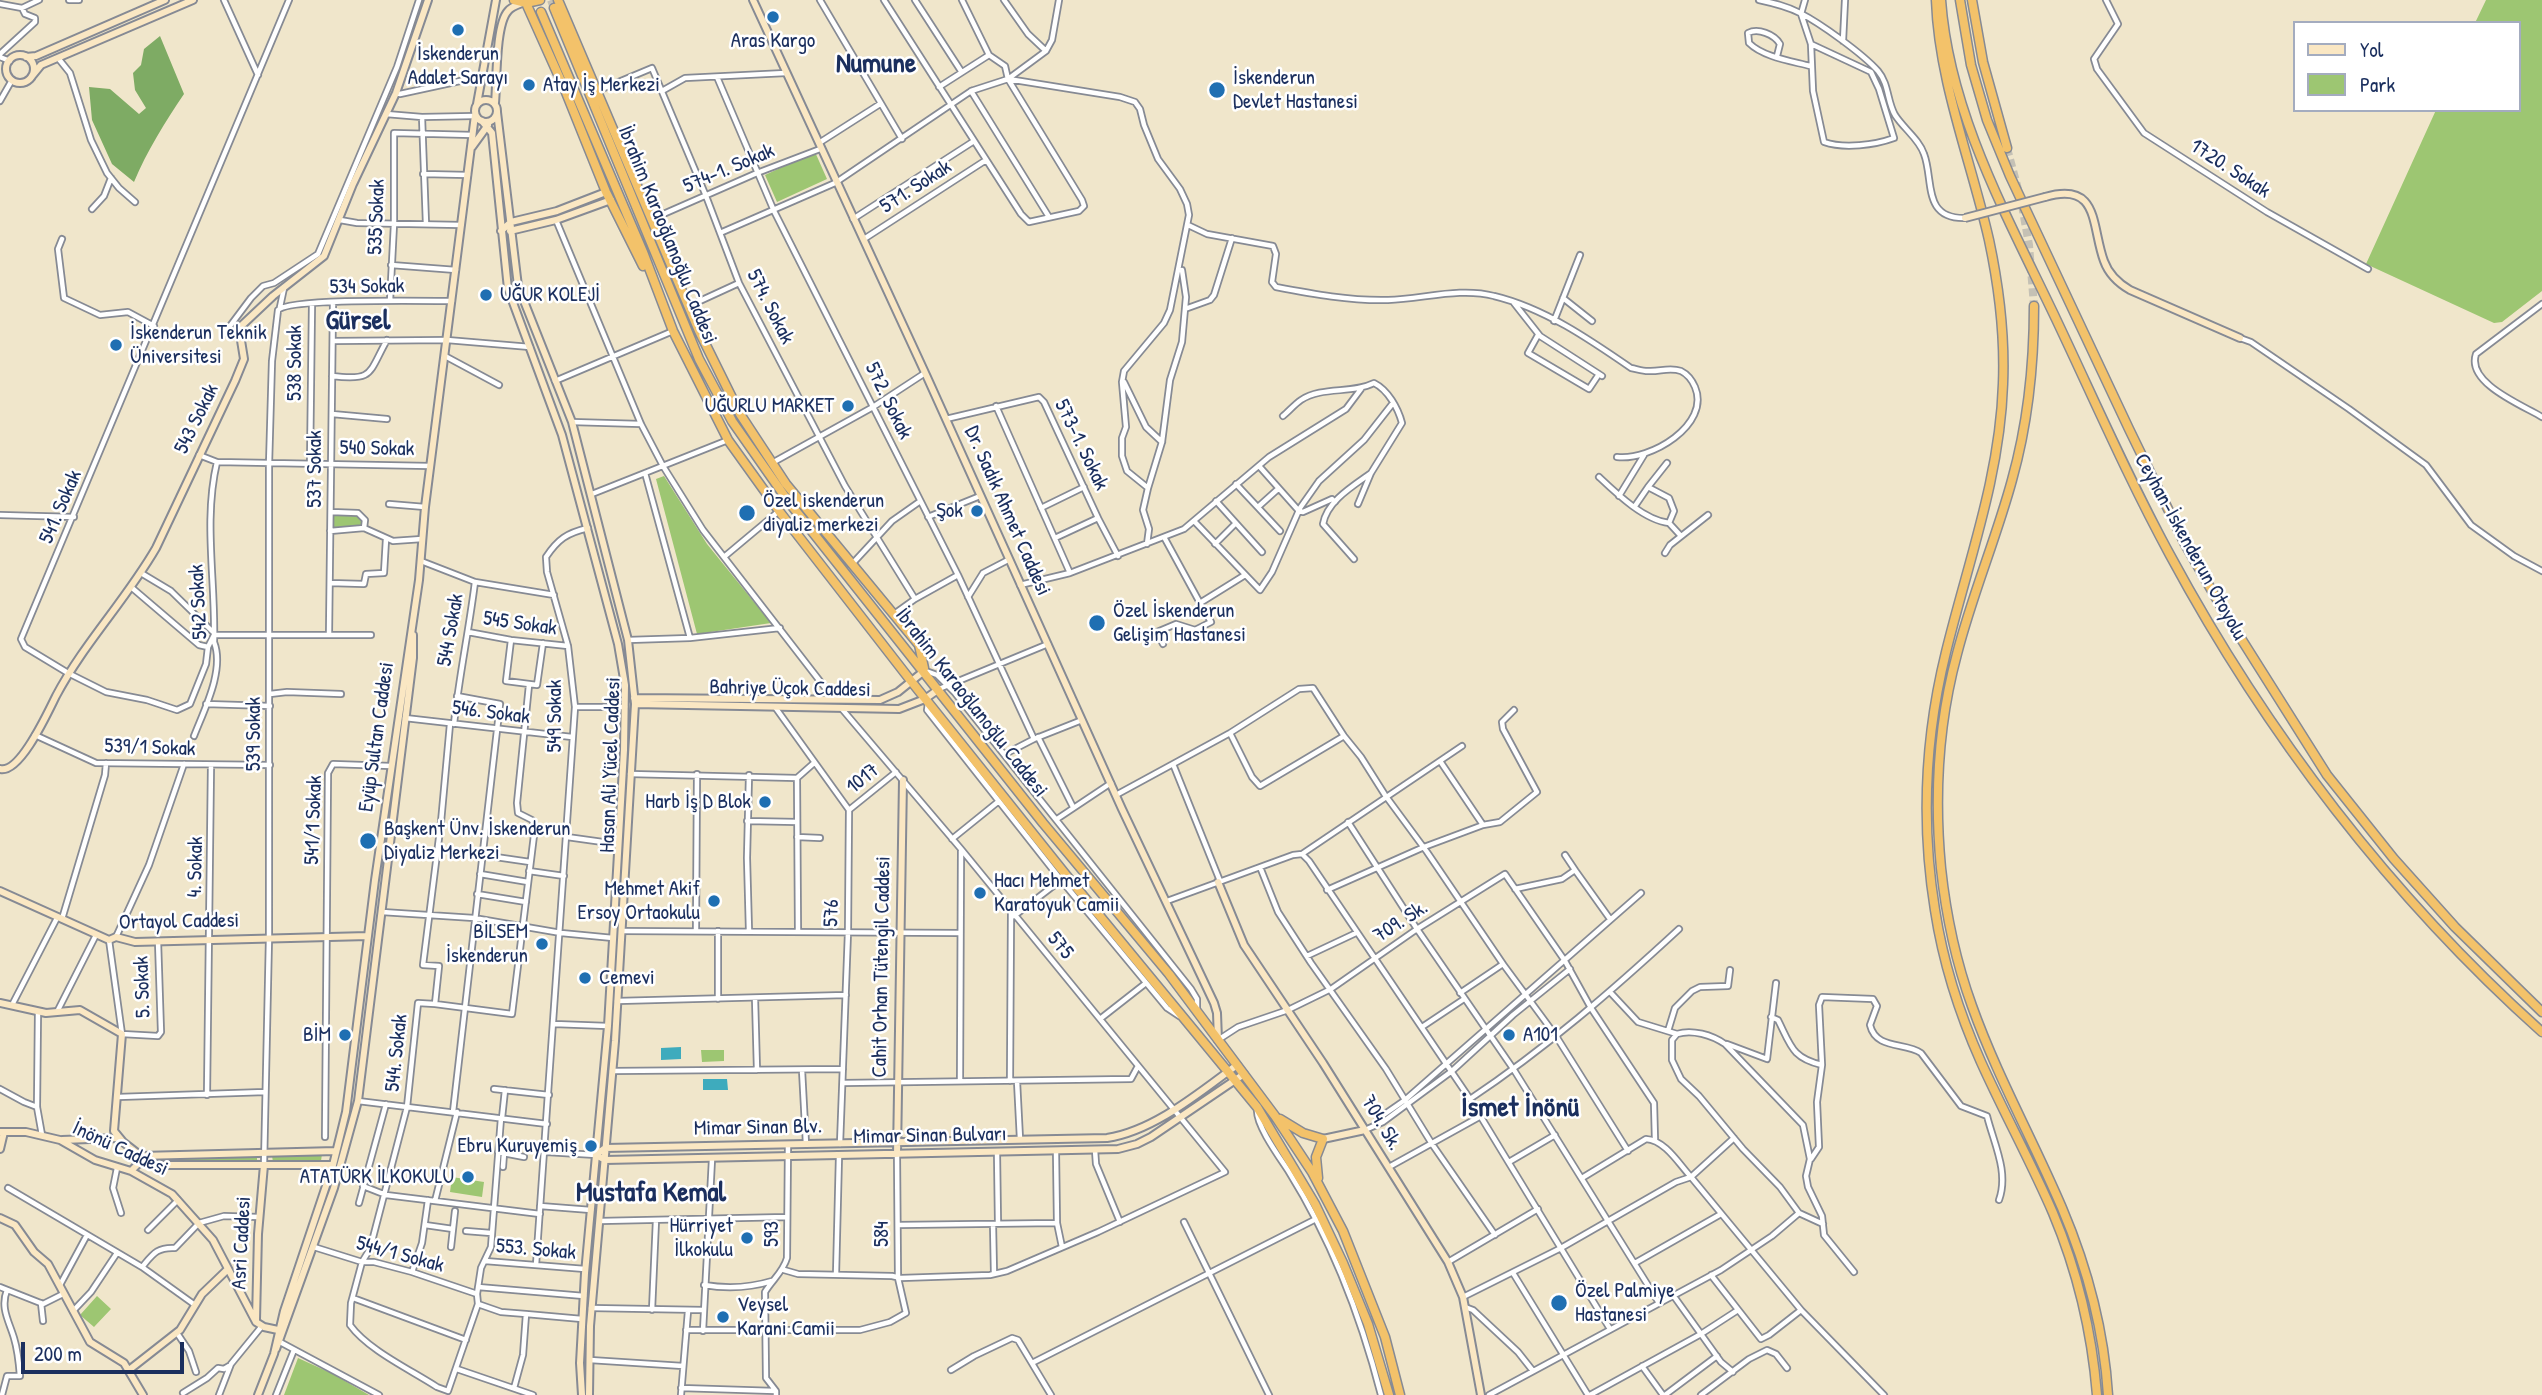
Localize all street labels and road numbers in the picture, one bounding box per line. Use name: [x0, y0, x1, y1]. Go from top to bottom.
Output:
street label: İbrahim Karaoğlanoğlu Caddesi: [612, 122, 722, 348]
street label: 1720. Sokak: [2185, 134, 2275, 204]
street label: 574-1. Sokak: [680, 139, 778, 199]
street label: 571. Sokak: [876, 155, 956, 219]
street label: 535 Sokak: [363, 179, 391, 255]
street label: 574. Sokak: [741, 266, 799, 348]
street label: 534 Sokak: [329, 274, 405, 300]
street label: 538 Sokak: [282, 325, 308, 401]
street label: 572. Sokak: [859, 359, 917, 443]
street label: 543 Sokak: [169, 380, 225, 458]
street label: 573-1. Sokak: [1048, 395, 1114, 495]
street label: Dr. Sadık Ahmet Caddesi: [958, 422, 1056, 600]
street label: 537 Sokak: [302, 430, 328, 508]
street label: 540 Sokak: [339, 436, 415, 462]
street label: Ceyhan-İskenderun Otoyolu: [2128, 449, 2252, 645]
street label: 541. Sokak: [34, 466, 88, 548]
street label: 542 Sokak: [184, 564, 214, 640]
street label: 544 Sokak: [432, 592, 470, 668]
street label: İbrahim Karaoğlanoğlu Caddesi: [889, 603, 1053, 803]
street label: 545 Sokak: [481, 606, 559, 642]
street label: Eyüp Sultan Caddesi: [354, 660, 400, 814]
street label: Bahriye Üçok Caddesi: [709, 675, 871, 703]
street label: Hasan Ali Yücel Caddesi: [595, 677, 627, 853]
street label: 549 Sokak: [542, 679, 568, 753]
street label: 546. Sokak: [451, 696, 531, 730]
street label: 539 Sokak: [241, 697, 267, 771]
street label: 539/1 Sokak: [104, 734, 196, 762]
street label: 1017: [841, 758, 885, 800]
street label: 541/1 Sokak: [300, 775, 328, 865]
street label: 4. Sokak: [183, 836, 209, 898]
street label: Cahit Orhan Tütengil Caddesi: [867, 856, 897, 1078]
street label: 709. Sk.: [1369, 895, 1433, 949]
street label: 576: [819, 899, 845, 927]
street label: Ortayol Caddesi: [119, 908, 239, 936]
street label: 575: [1041, 927, 1079, 965]
street label: 5. Sokak: [129, 956, 157, 1018]
street label: 544. Sokak: [380, 1013, 414, 1093]
street label: 704. Sk.: [1355, 1091, 1407, 1155]
street label: Mimar Sinan Blv.: [694, 1114, 822, 1142]
street label: İnönü Caddesi: [68, 1116, 172, 1182]
street label: Mimar Sinan Bulvarı: [853, 1122, 1007, 1150]
street label: Asri Caddesi: [227, 1196, 257, 1290]
street label: 593: [759, 1221, 785, 1247]
street label: 584: [869, 1221, 895, 1247]
street label: 544/1 Sokak: [353, 1231, 447, 1279]
street label: 553. Sokak: [495, 1234, 577, 1266]

